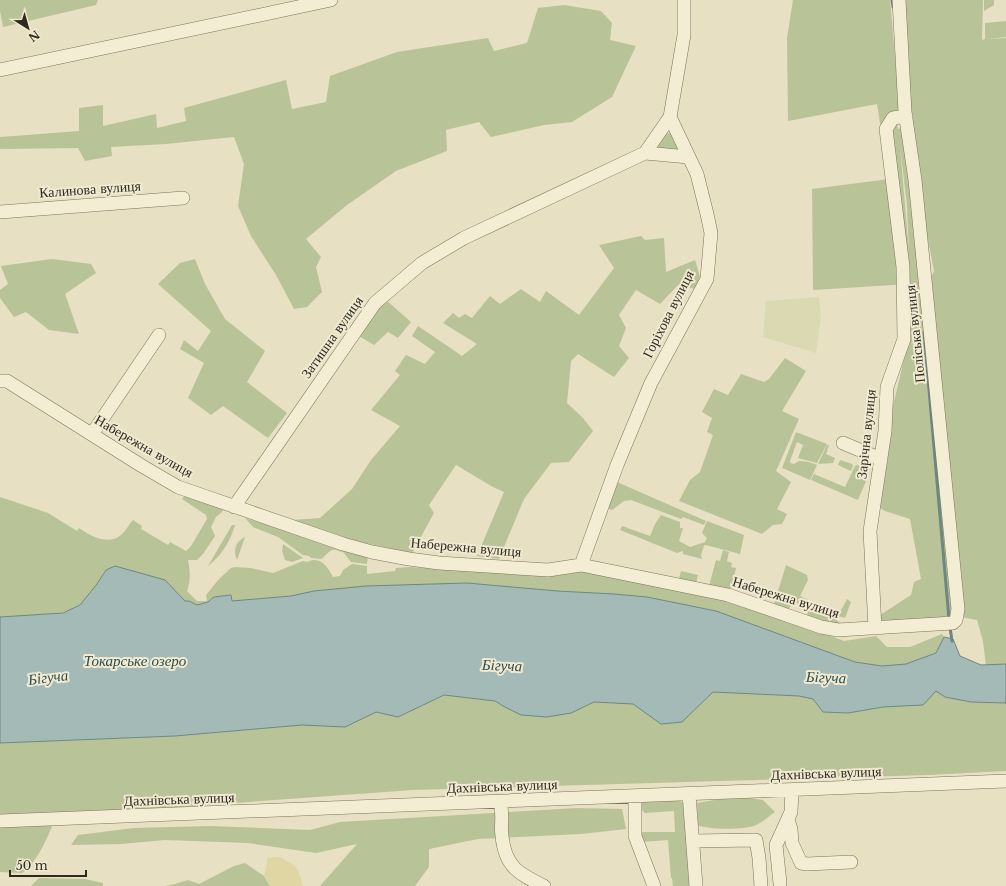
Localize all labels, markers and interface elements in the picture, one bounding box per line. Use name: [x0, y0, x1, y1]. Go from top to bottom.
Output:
north arrow: [8, 8, 48, 48]
text: N: [25, 27, 42, 45]
street label: Калинова вулиця: [38, 176, 142, 202]
street label: Горіхова вулиця: [638, 267, 698, 361]
street label: Поліська вулиця: [901, 284, 929, 384]
street label: Затишна вулиця: [297, 292, 367, 381]
street label: Зарічна вулиця: [852, 388, 880, 480]
street label: Набережна вулиця: [91, 410, 197, 482]
street label: Набережна вулиця: [410, 533, 523, 561]
street label: Набережна вулиця: [730, 572, 842, 622]
water label: Токарське озеро: [84, 651, 187, 670]
water label: Бігуча: [481, 655, 522, 675]
water label: Бігуча: [26, 665, 69, 689]
water label: Бігуча: [805, 667, 846, 687]
street label: Дахнівська вулиця: [770, 762, 882, 784]
street label: Дахнівська вулиця: [446, 775, 558, 797]
street label: Дахнівська вулиця: [123, 788, 235, 810]
scale bar: [10, 852, 86, 878]
text: 50 m: [16, 858, 48, 873]

